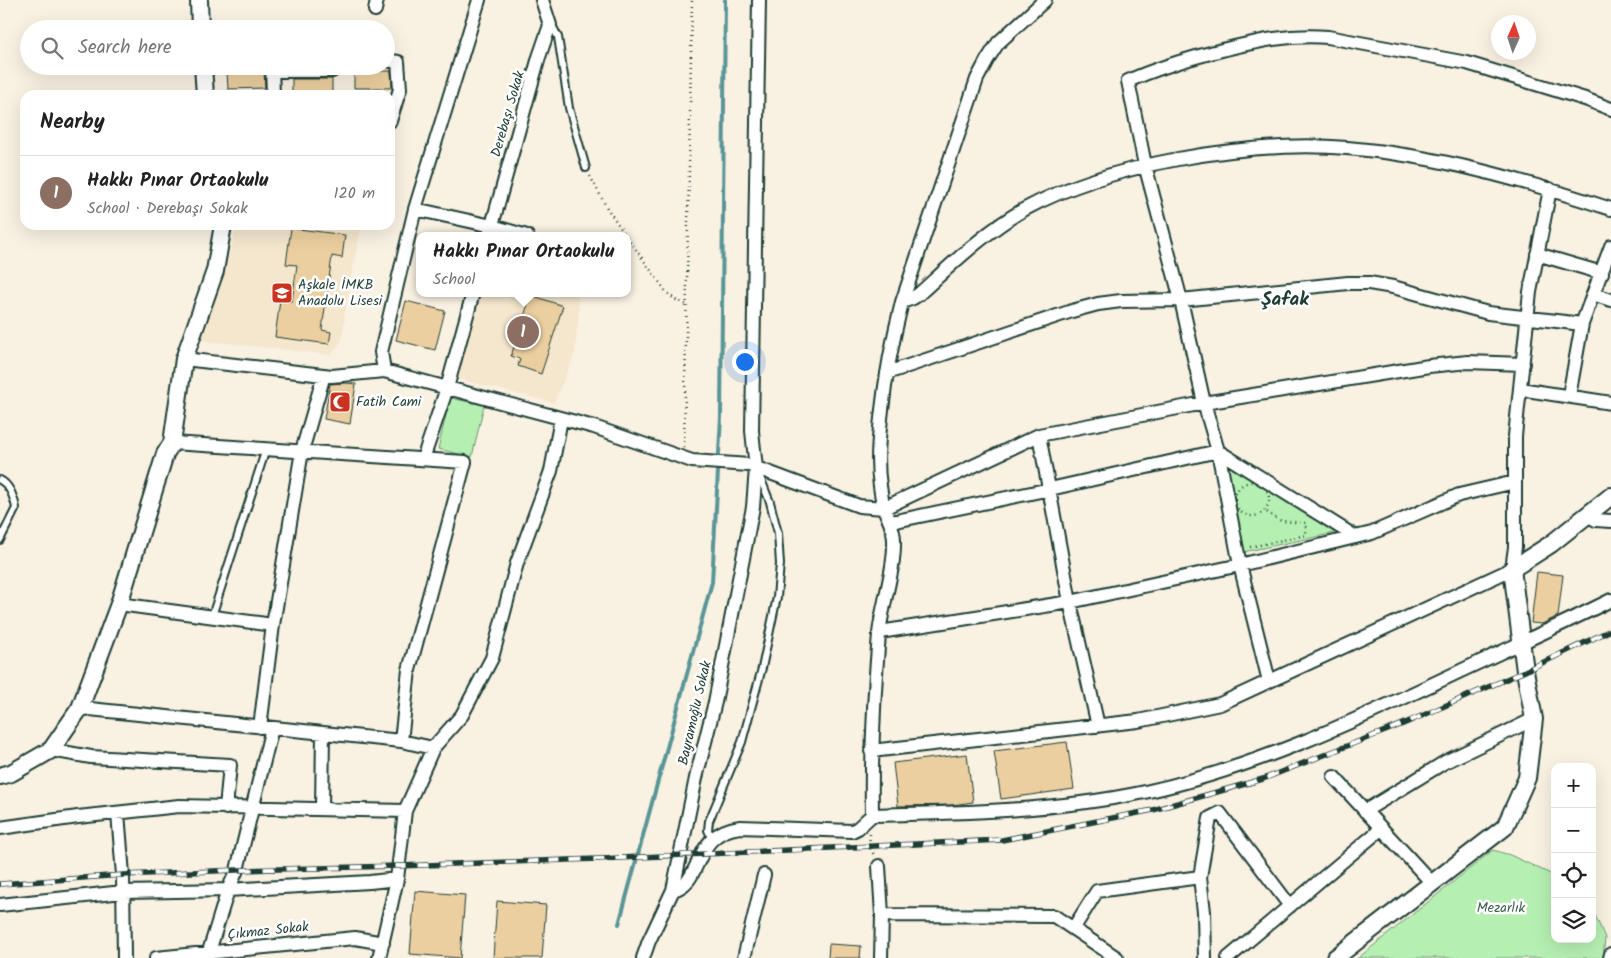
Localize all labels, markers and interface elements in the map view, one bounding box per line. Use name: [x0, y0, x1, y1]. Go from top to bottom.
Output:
north arrow: [1491, 15, 1536, 60]
search box: [20, 20, 395, 75]
text: Search here: [78, 33, 172, 63]
icon: search: [38, 34, 66, 62]
street label: Derebaşı Sokak: [485, 68, 531, 160]
text: Nearby: [40, 106, 105, 139]
text: Hakkı Pınar Ortaokulu: [87, 166, 268, 196]
text: 1: [54, 181, 58, 206]
text: 120 m: [334, 181, 375, 206]
text: School · Derebaşı Sokak: [87, 196, 248, 221]
popup: [416, 232, 631, 297]
text: Hakkı Pınar Ortaokulu: [433, 237, 614, 267]
text: School: [433, 267, 475, 292]
place label: Aşkale İMKB Anadolu Lisesi: [298, 274, 383, 312]
school or university icon: Aşkale İMKB Anadolu Lisesi: [270, 281, 294, 305]
district label: Şafak: [1261, 285, 1309, 315]
pin: 1: [507, 313, 539, 351]
your location: [732, 349, 758, 375]
mosque icon: Fatih Cami: [328, 390, 352, 414]
place label: Fatih Cami: [356, 391, 422, 413]
street label: Bayramoğlu Sokak: [672, 658, 718, 767]
map controls: [1551, 763, 1596, 943]
button: +: [1551, 763, 1596, 808]
button: −: [1551, 808, 1596, 853]
button: locate: [1551, 853, 1596, 898]
park label: Mezarlık: [1477, 897, 1526, 919]
button: layers: [1551, 898, 1596, 943]
street label: Çıkmaz Sokak: [226, 916, 310, 946]

